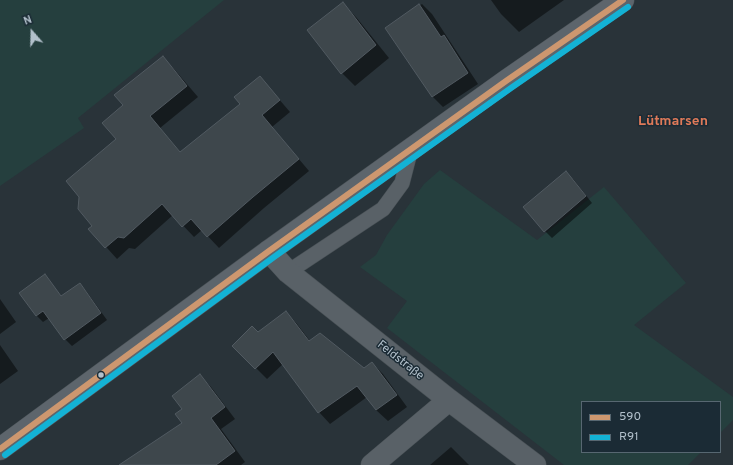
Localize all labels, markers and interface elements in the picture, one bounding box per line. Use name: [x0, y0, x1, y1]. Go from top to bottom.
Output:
north arrow: [12, 12, 52, 52]
text: N: [22, 13, 34, 29]
district label: Lütmarsen: [638, 114, 708, 130]
street label: Feldstraße: [374, 338, 426, 384]
unlabelled marker: [96, 370, 106, 380]
legend: [581, 401, 721, 453]
text: 590: [619, 409, 641, 425]
text: R91: [619, 429, 639, 445]

